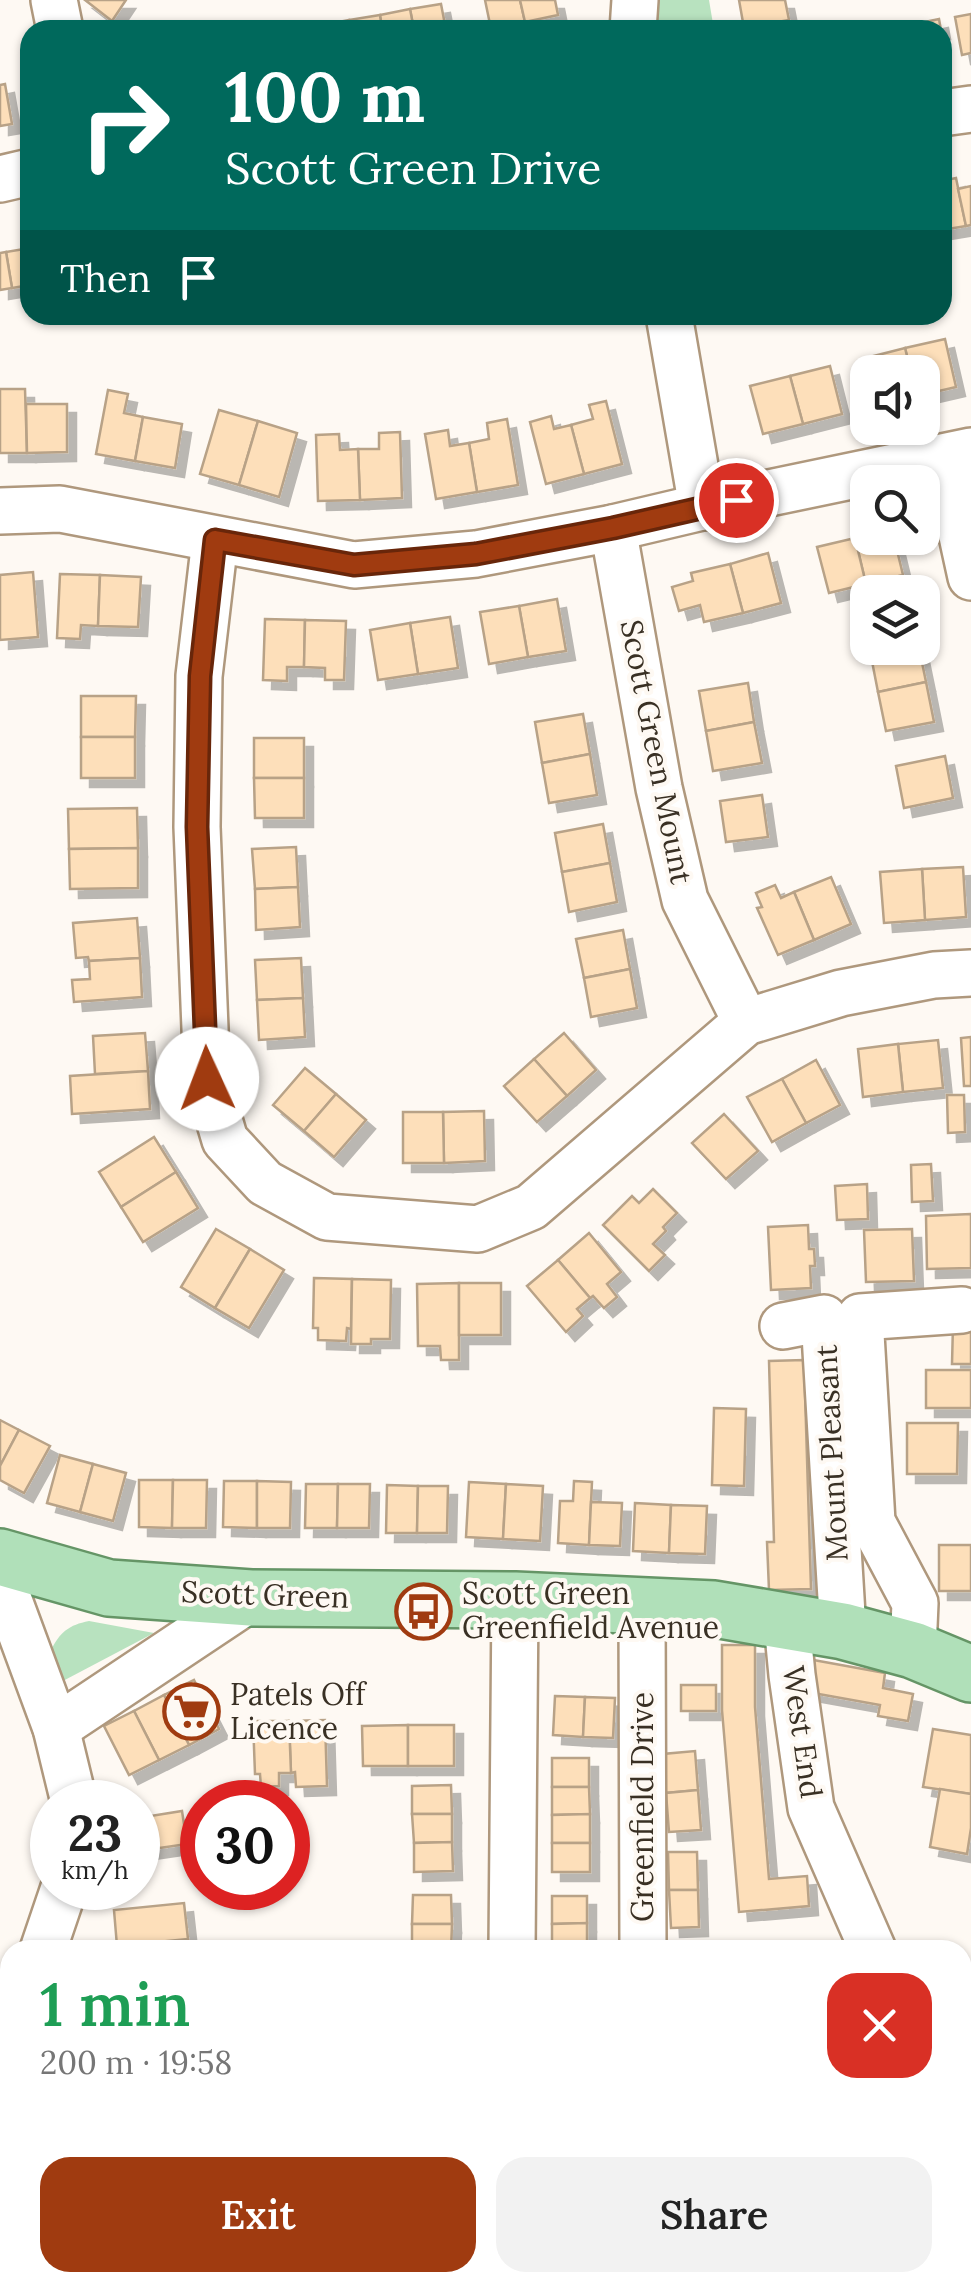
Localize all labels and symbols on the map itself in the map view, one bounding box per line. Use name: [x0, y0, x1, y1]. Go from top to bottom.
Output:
pin: [694, 458, 779, 543]
street label: Scott Green Mount: [613, 617, 701, 887]
position arrow: [155, 1027, 259, 1131]
street label: Mount Pleasant: [806, 1343, 856, 1562]
street label: Scott Green: [180, 1572, 350, 1616]
place label: Scott Green Greenfield Avenue: [462, 1574, 719, 1646]
bus stop icon: Scott Green Greenfield Avenue: [393, 1581, 453, 1641]
street label: West End: [775, 1663, 831, 1800]
place label: Patels Off Licence: [230, 1675, 367, 1747]
supermarket icon: Patels Off Licence: [161, 1682, 221, 1742]
street label: Greenfield Drive: [623, 1692, 661, 1922]
speed limit sign: 30: [180, 1780, 310, 1910]

